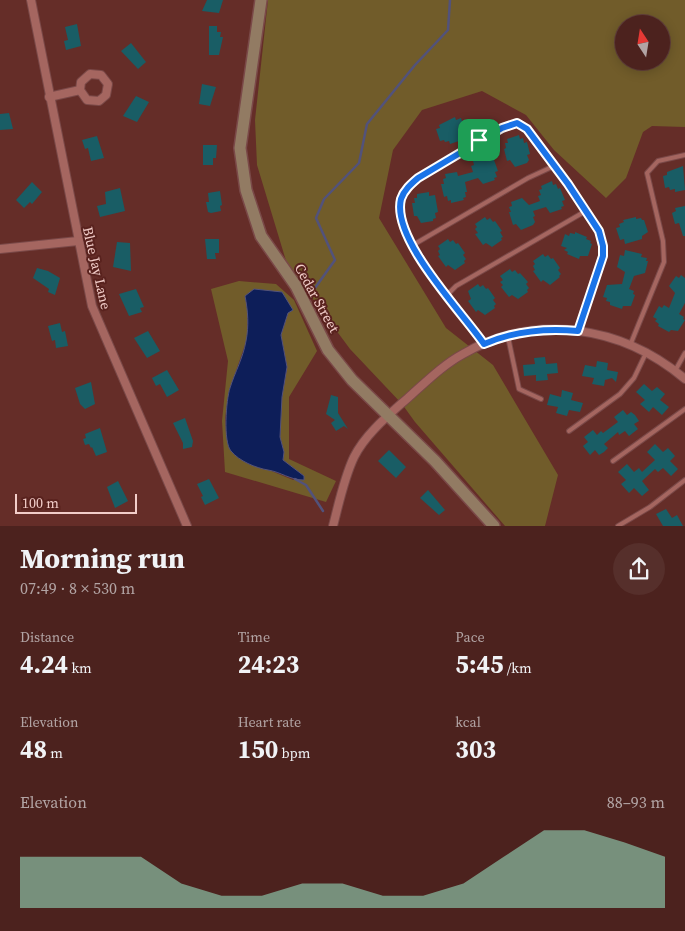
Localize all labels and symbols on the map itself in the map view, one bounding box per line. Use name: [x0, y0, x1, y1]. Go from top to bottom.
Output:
north arrow: [615, 15, 670, 70]
pin: [458, 119, 500, 161]
street label: Blue Jay Lane: [78, 225, 116, 311]
street label: Cedar Street: [290, 260, 344, 337]
scale bar: [15, 491, 138, 514]

